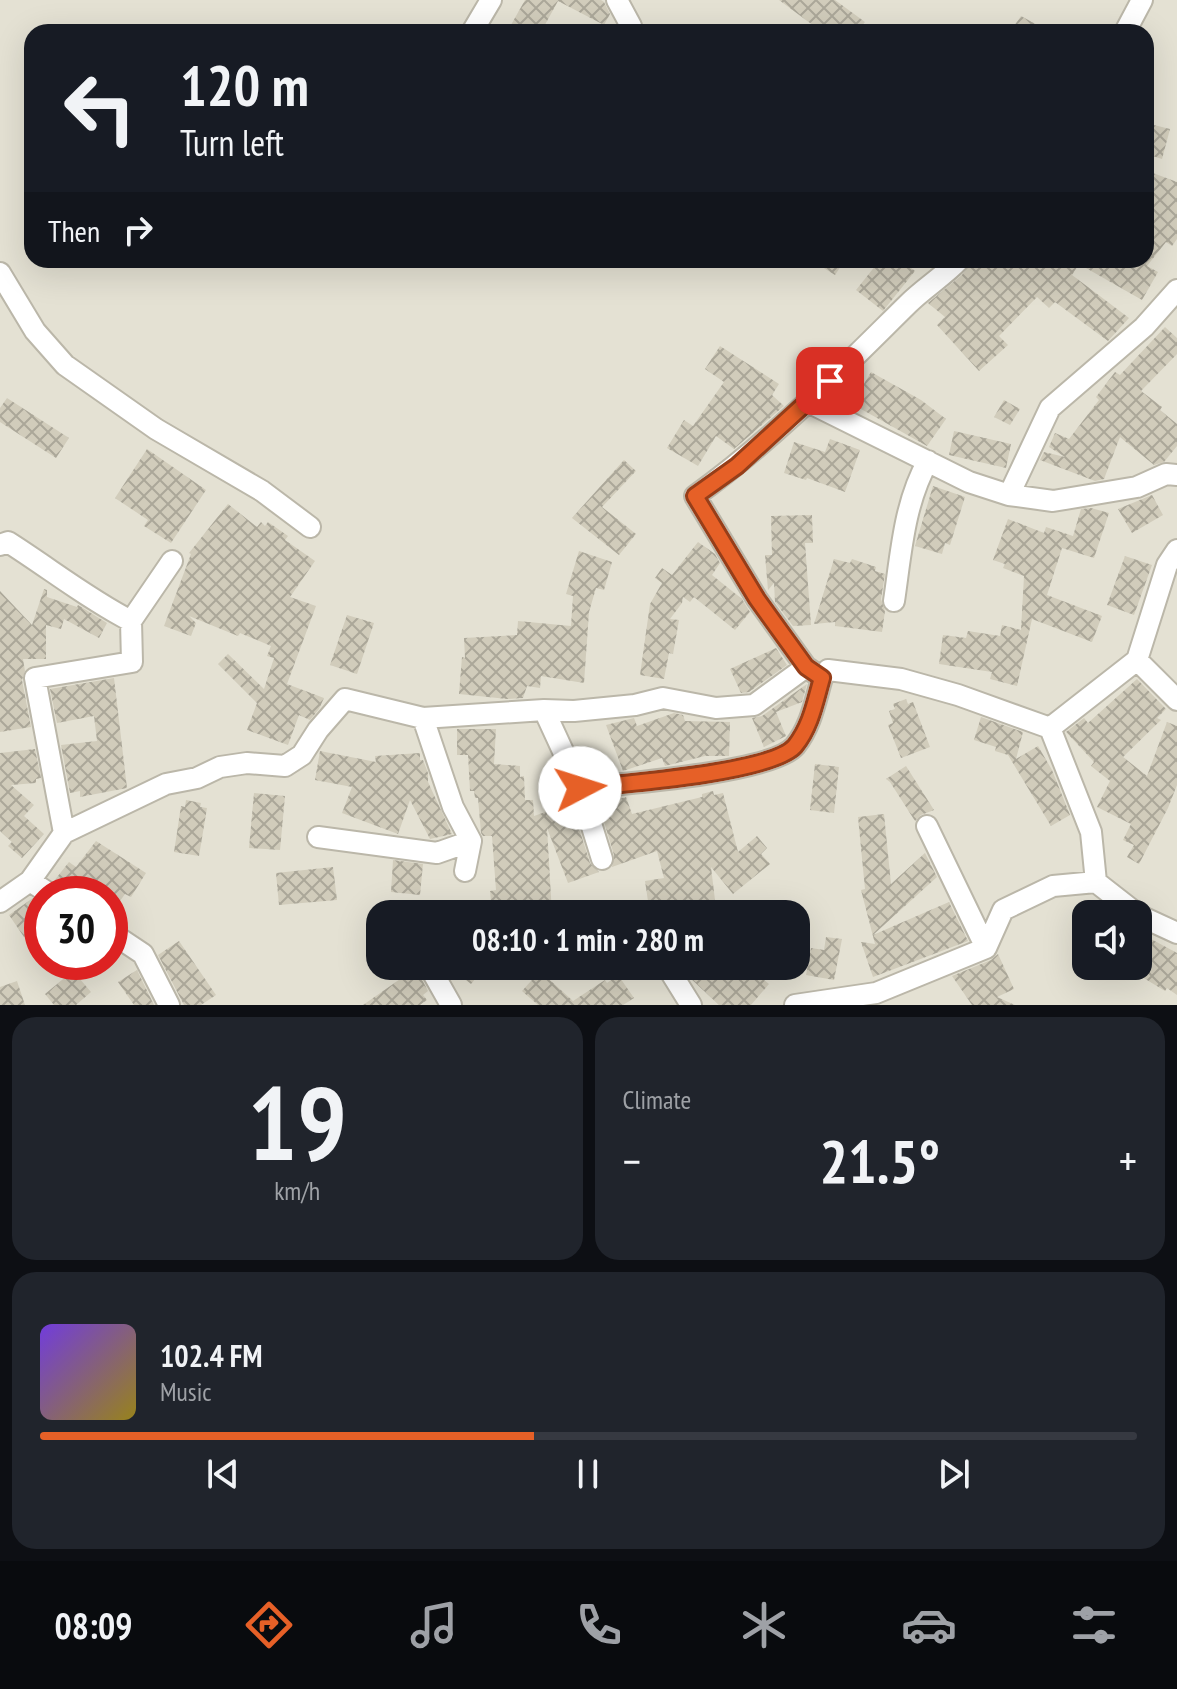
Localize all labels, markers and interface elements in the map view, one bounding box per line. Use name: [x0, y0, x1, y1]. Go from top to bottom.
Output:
text: 120 m: [180, 49, 309, 121]
icon: left: [48, 56, 152, 160]
text: Turn left: [180, 119, 284, 166]
icon: right: [116, 208, 160, 252]
text: Then: [48, 211, 100, 250]
pin: [796, 347, 864, 415]
icon: arrive: [808, 359, 852, 403]
position arrow: [538, 746, 622, 830]
speed limit sign: 30: [24, 876, 128, 980]
map controls: [1072, 900, 1152, 980]
button: sound: [1072, 900, 1152, 980]
text: 08:10 · 1 min · 280 m: [472, 920, 704, 959]
text: 19: [248, 1054, 347, 1189]
text: Climate: [623, 1083, 691, 1116]
text: 21.5°: [819, 1122, 940, 1200]
text: −: [623, 1132, 641, 1189]
text: +: [1119, 1132, 1137, 1189]
text: km/h: [274, 1174, 320, 1207]
text: 102.4 FM: [160, 1336, 262, 1375]
text: Music: [160, 1375, 212, 1408]
icon: previous: [201, 1452, 245, 1496]
icon: pause: [566, 1452, 610, 1496]
icon: next: [932, 1452, 976, 1496]
icon: directions: [241, 1597, 297, 1653]
icon: music: [406, 1597, 462, 1653]
icon: phone: [571, 1597, 627, 1653]
icon: climate: [736, 1597, 792, 1653]
icon: car: [901, 1597, 957, 1653]
icon: filters: [1066, 1597, 1122, 1653]
text: 08:09: [55, 1602, 132, 1649]

